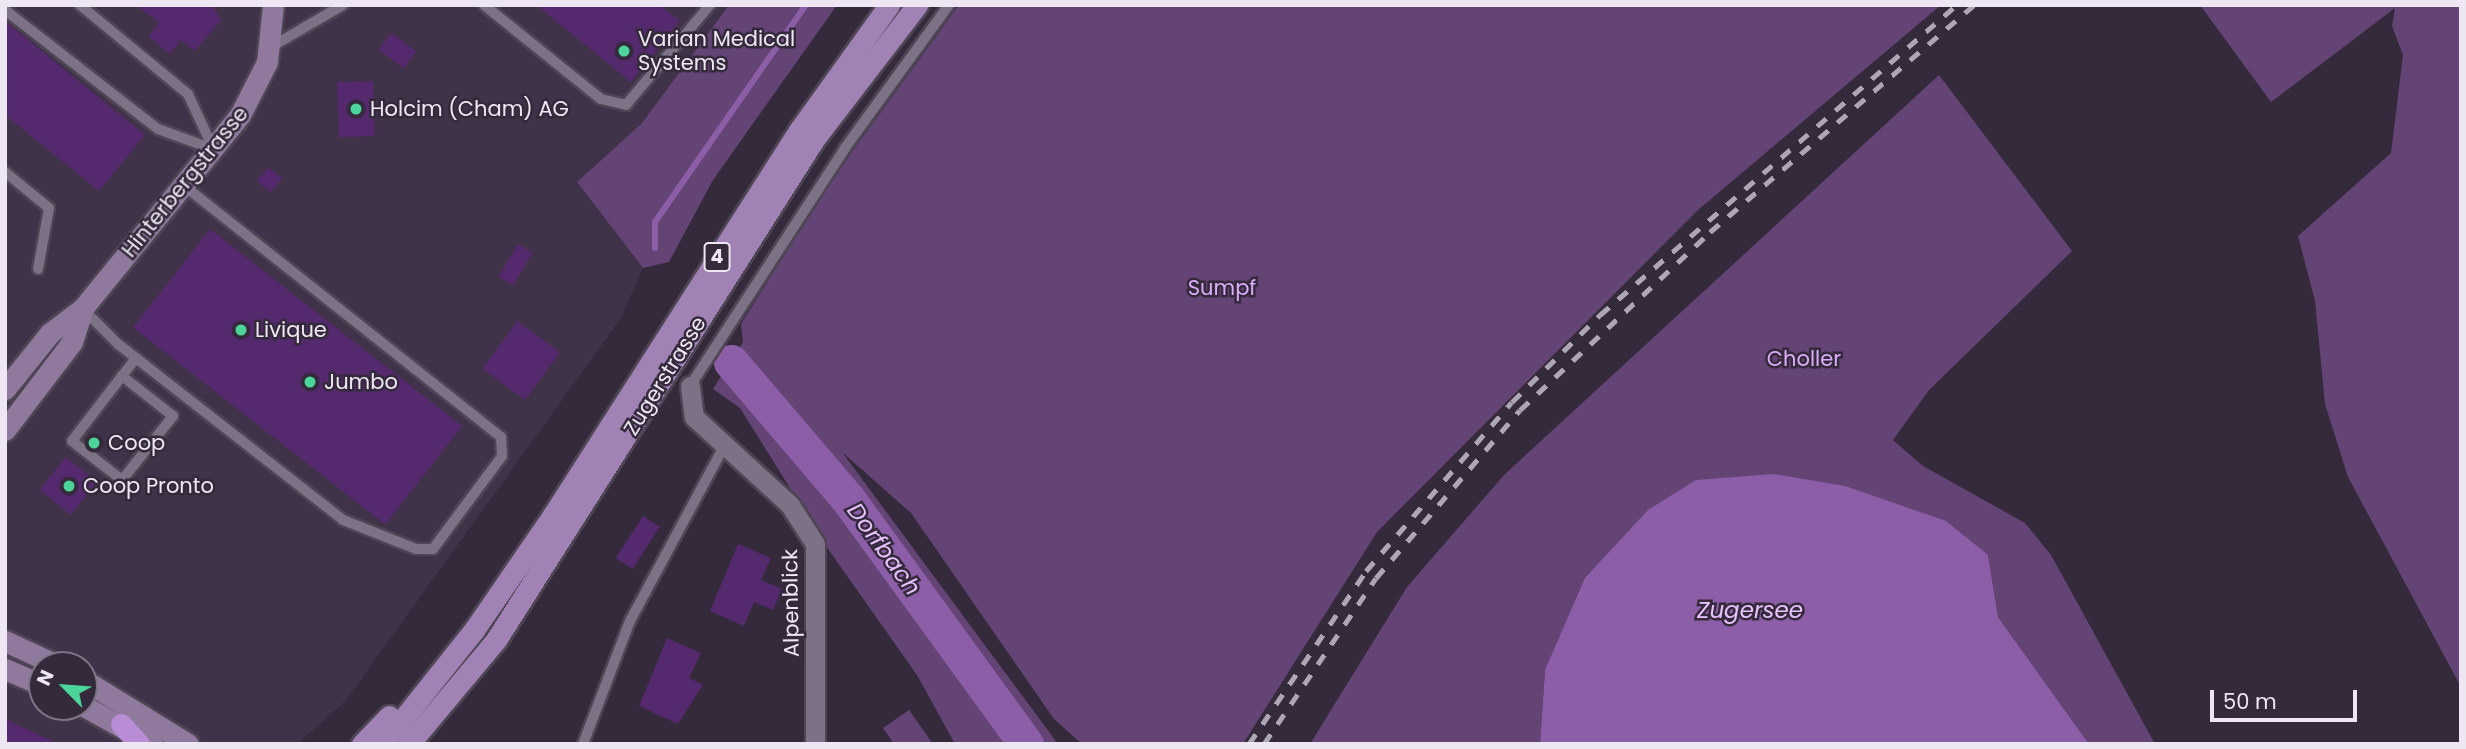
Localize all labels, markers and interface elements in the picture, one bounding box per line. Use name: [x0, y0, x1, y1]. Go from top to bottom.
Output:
place label: Varian Medical Systems: [638, 26, 795, 76]
marker: Varian Medical Systems: [616, 43, 632, 59]
place label: Holcim (Cham) AG: [370, 96, 569, 122]
marker: Holcim (Cham) AG: [348, 101, 364, 117]
street label: Hinterbergstrasse: [117, 102, 253, 262]
road number: 4: [703, 242, 731, 272]
park label: Sumpf: [1188, 275, 1256, 301]
street label: Zugerstrasse: [618, 312, 712, 440]
place label: Livique: [255, 317, 327, 343]
marker: Livique: [233, 322, 249, 338]
park label: Choller: [1767, 346, 1841, 372]
place label: Jumbo: [324, 369, 398, 395]
marker: Jumbo: [302, 374, 318, 390]
place label: Coop: [108, 430, 165, 456]
marker: Coop: [86, 435, 102, 451]
place label: Coop Pronto: [83, 473, 214, 499]
marker: Coop Pronto: [61, 478, 77, 494]
water label: Dorfbach: [841, 498, 927, 600]
street label: Alpenblick: [777, 549, 805, 657]
water label: Zugersee: [1697, 596, 1803, 624]
north arrow: [28, 651, 98, 721]
text: N: [30, 666, 61, 690]
scale bar: [2214, 676, 2361, 720]
text: 50 m: [2223, 687, 2277, 716]

